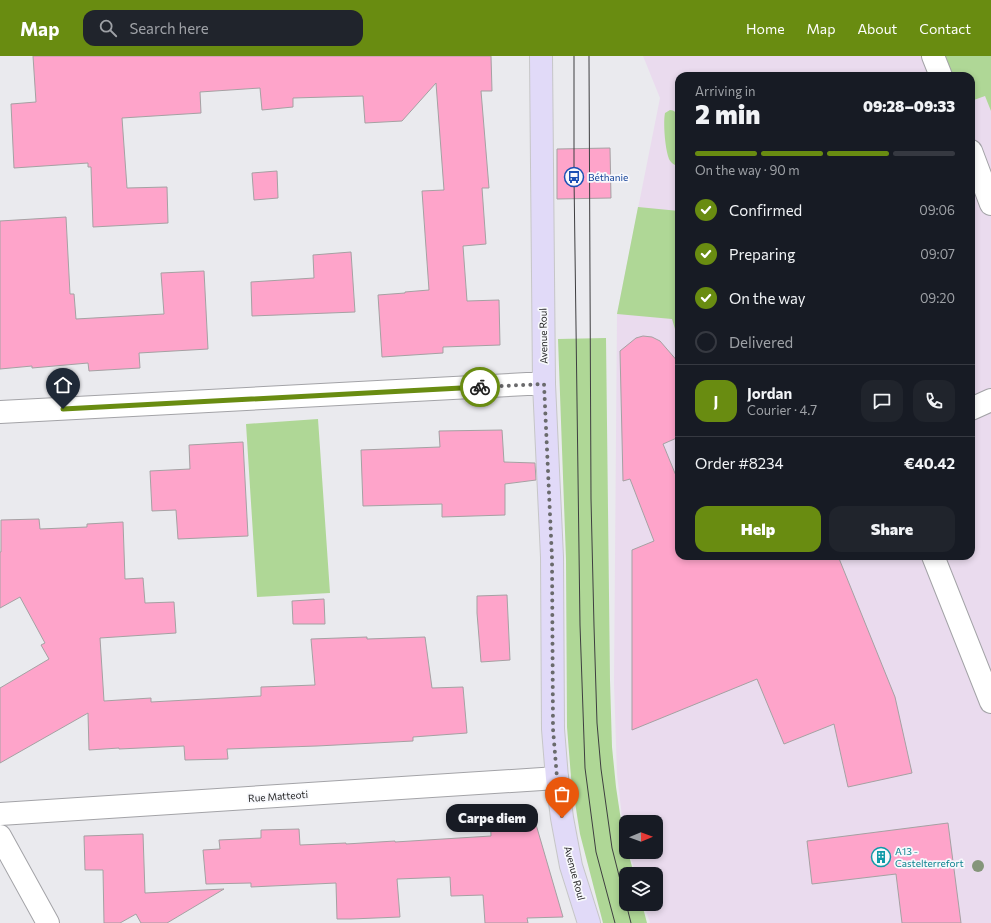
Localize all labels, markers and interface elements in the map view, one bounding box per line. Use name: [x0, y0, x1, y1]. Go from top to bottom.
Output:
search box: [83, 10, 363, 46]
text: Map: [20, 17, 59, 40]
icon: search: [97, 17, 119, 39]
text: Search here: [129, 19, 209, 37]
text: Home: [746, 20, 785, 37]
text: Map: [807, 20, 835, 37]
text: About: [857, 20, 897, 37]
text: Contact: [919, 20, 971, 37]
text: Arriving in: [695, 83, 755, 99]
text: 09:28–09:33: [863, 97, 955, 115]
text: 2 min: [695, 98, 760, 129]
text: On the way · 90 m: [695, 162, 800, 178]
bus stop icon: Béthanie: [563, 166, 585, 188]
place label: Béthanie: [588, 171, 628, 183]
icon: check: [695, 199, 717, 221]
text: Confirmed: [729, 201, 802, 219]
text: 09:06: [919, 202, 955, 218]
icon: check: [695, 243, 717, 265]
text: Preparing: [729, 245, 795, 263]
text: 09:07: [920, 246, 955, 262]
icon: check: [695, 287, 717, 309]
text: On the way: [729, 289, 806, 307]
text: 09:20: [920, 290, 955, 306]
street label: Avenue Roul: [537, 308, 549, 364]
text: Delivered: [729, 333, 793, 351]
courier: [460, 367, 500, 407]
pin: [46, 368, 80, 409]
icon: home: [52, 374, 74, 396]
icon: bike: [469, 376, 491, 398]
button: chat: [861, 380, 903, 422]
button: phone: [913, 380, 955, 422]
text: Jordan: [747, 384, 792, 402]
text: J: [714, 392, 718, 410]
text: Courier · 4.7: [747, 402, 817, 418]
text: Order #8234: [695, 454, 784, 472]
text: €40.42: [904, 454, 955, 472]
button: Help: [695, 506, 821, 552]
button: Share: [829, 506, 955, 552]
pin: [545, 777, 579, 818]
icon: bag: [551, 783, 573, 805]
street label: Rue Matteoti: [248, 788, 308, 804]
callout: Carpe diem: [446, 804, 538, 832]
text: Carpe diem: [458, 810, 526, 826]
north arrow: [619, 815, 663, 859]
map controls: [619, 815, 663, 911]
street label: Avenue Roul: [562, 845, 588, 901]
place label: A13 - Castelterrefort: [895, 845, 964, 869]
building icon: A13 - Castelterrefort: [870, 846, 892, 868]
button: layers: [619, 867, 663, 911]

